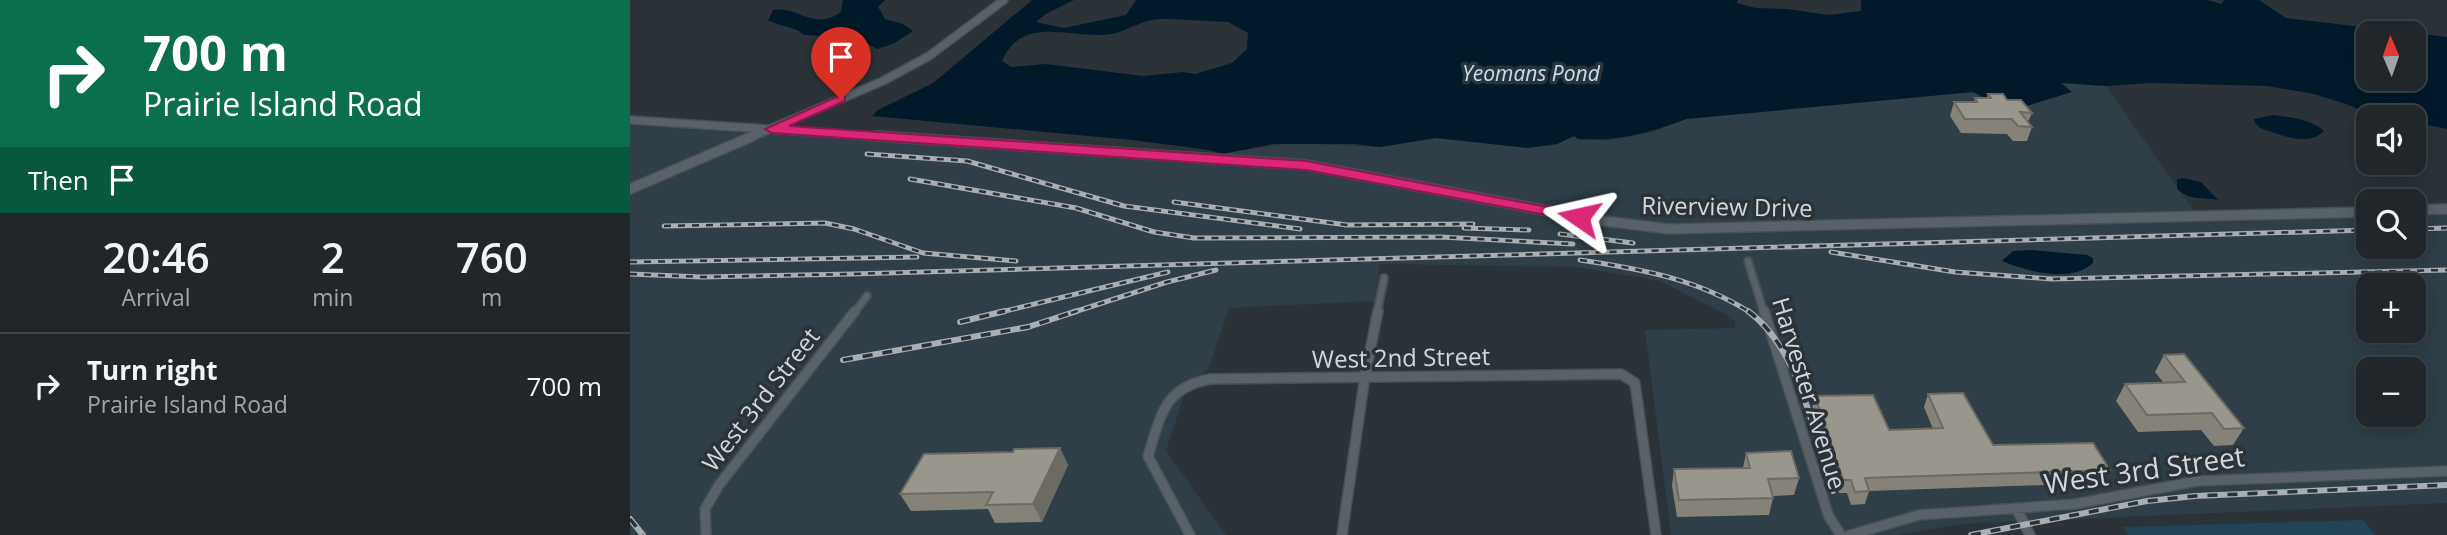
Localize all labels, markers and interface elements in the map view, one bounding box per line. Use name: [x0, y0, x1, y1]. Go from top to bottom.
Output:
text: 700 m: [143, 19, 288, 85]
north arrow: [2356, 21, 2426, 91]
map controls: [2356, 21, 2426, 427]
pin: [811, 27, 871, 99]
icon: right: [28, 28, 119, 119]
icon: arrive: [822, 38, 860, 76]
water label: Yeomans Pond: [1462, 59, 1601, 87]
text: Prairie Island Road: [143, 82, 423, 125]
button: sound: [2356, 105, 2426, 175]
icon: arrive: [103, 161, 141, 199]
text: Then: [28, 162, 89, 198]
position arrow: [1542, 180, 1616, 254]
street label: Riverview Drive: [1641, 188, 1813, 224]
button: search: [2356, 189, 2426, 259]
text: 20:46: [102, 228, 210, 285]
text: 2: [321, 228, 345, 285]
text: 760: [456, 228, 528, 285]
button: +: [2356, 273, 2426, 343]
text: Arrival: [121, 281, 191, 313]
text: min: [312, 281, 353, 313]
text: m: [481, 281, 502, 313]
street label: Harvester Avenue: [1765, 293, 1855, 493]
street label: West 3rd Street: [694, 321, 826, 477]
street label: West 2nd Street: [1312, 339, 1490, 375]
text: Turn right: [87, 352, 218, 388]
button: −: [2356, 357, 2426, 427]
icon: right: [28, 367, 66, 405]
text: 700 m: [527, 368, 602, 404]
text: Prairie Island Road: [87, 388, 288, 420]
street label: West 3rd Street: [2041, 436, 2247, 502]

